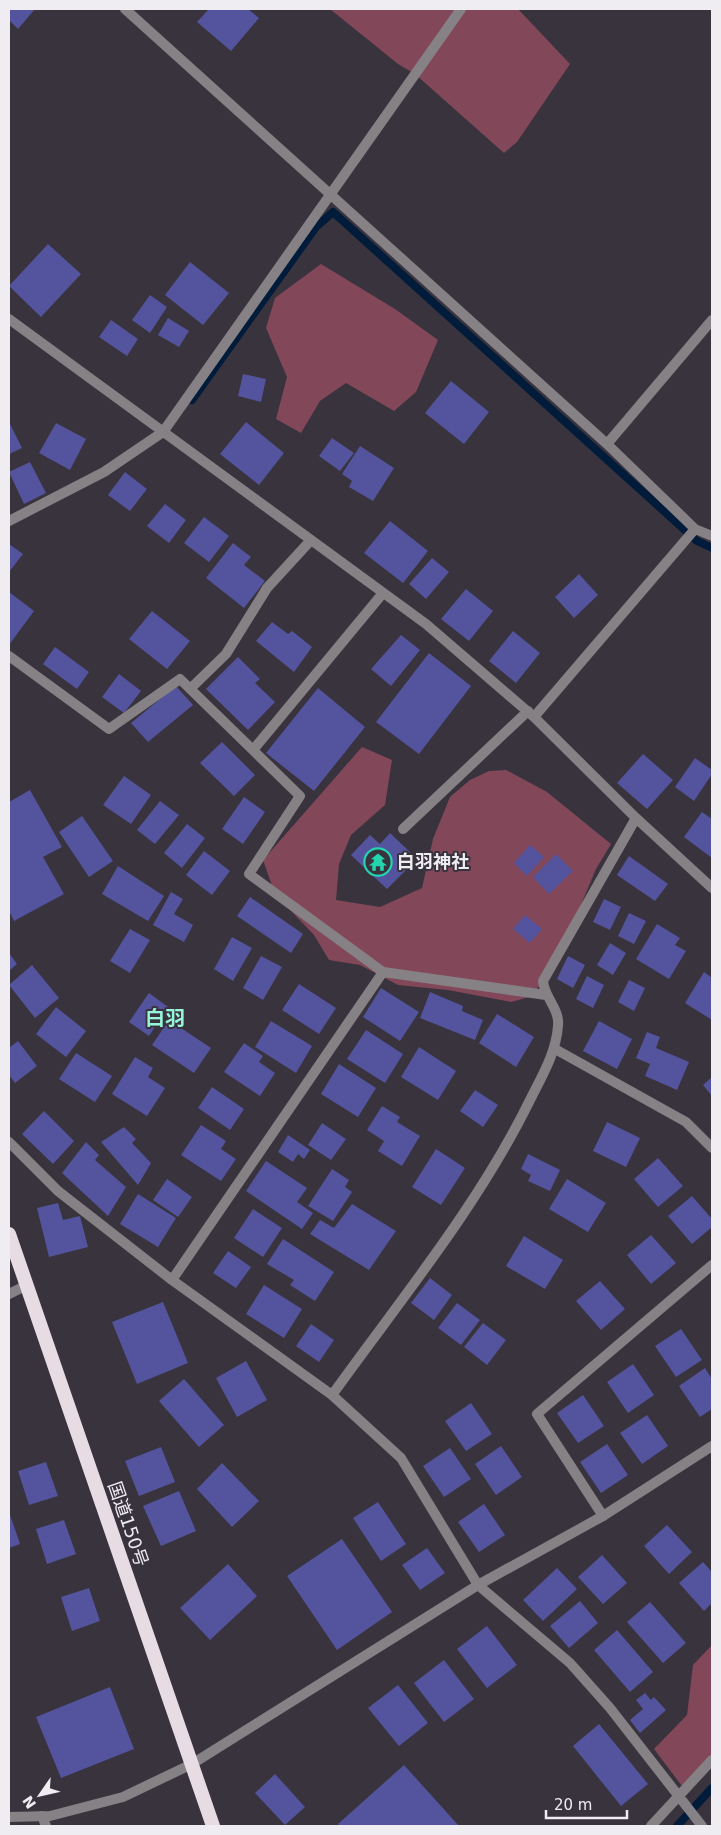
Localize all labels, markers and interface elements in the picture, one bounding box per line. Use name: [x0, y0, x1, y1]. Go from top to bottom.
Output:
temple icon: 白羽神社: [363, 847, 393, 877]
place label: 白羽神社: [397, 851, 469, 872]
district label: 白羽: [145, 1006, 185, 1030]
street label: 国道150号: [104, 1479, 153, 1569]
north arrow: [15, 1770, 65, 1820]
scale bar: [546, 1788, 627, 1820]
text: N: [19, 1793, 39, 1812]
text: 20 m: [554, 1796, 592, 1814]

